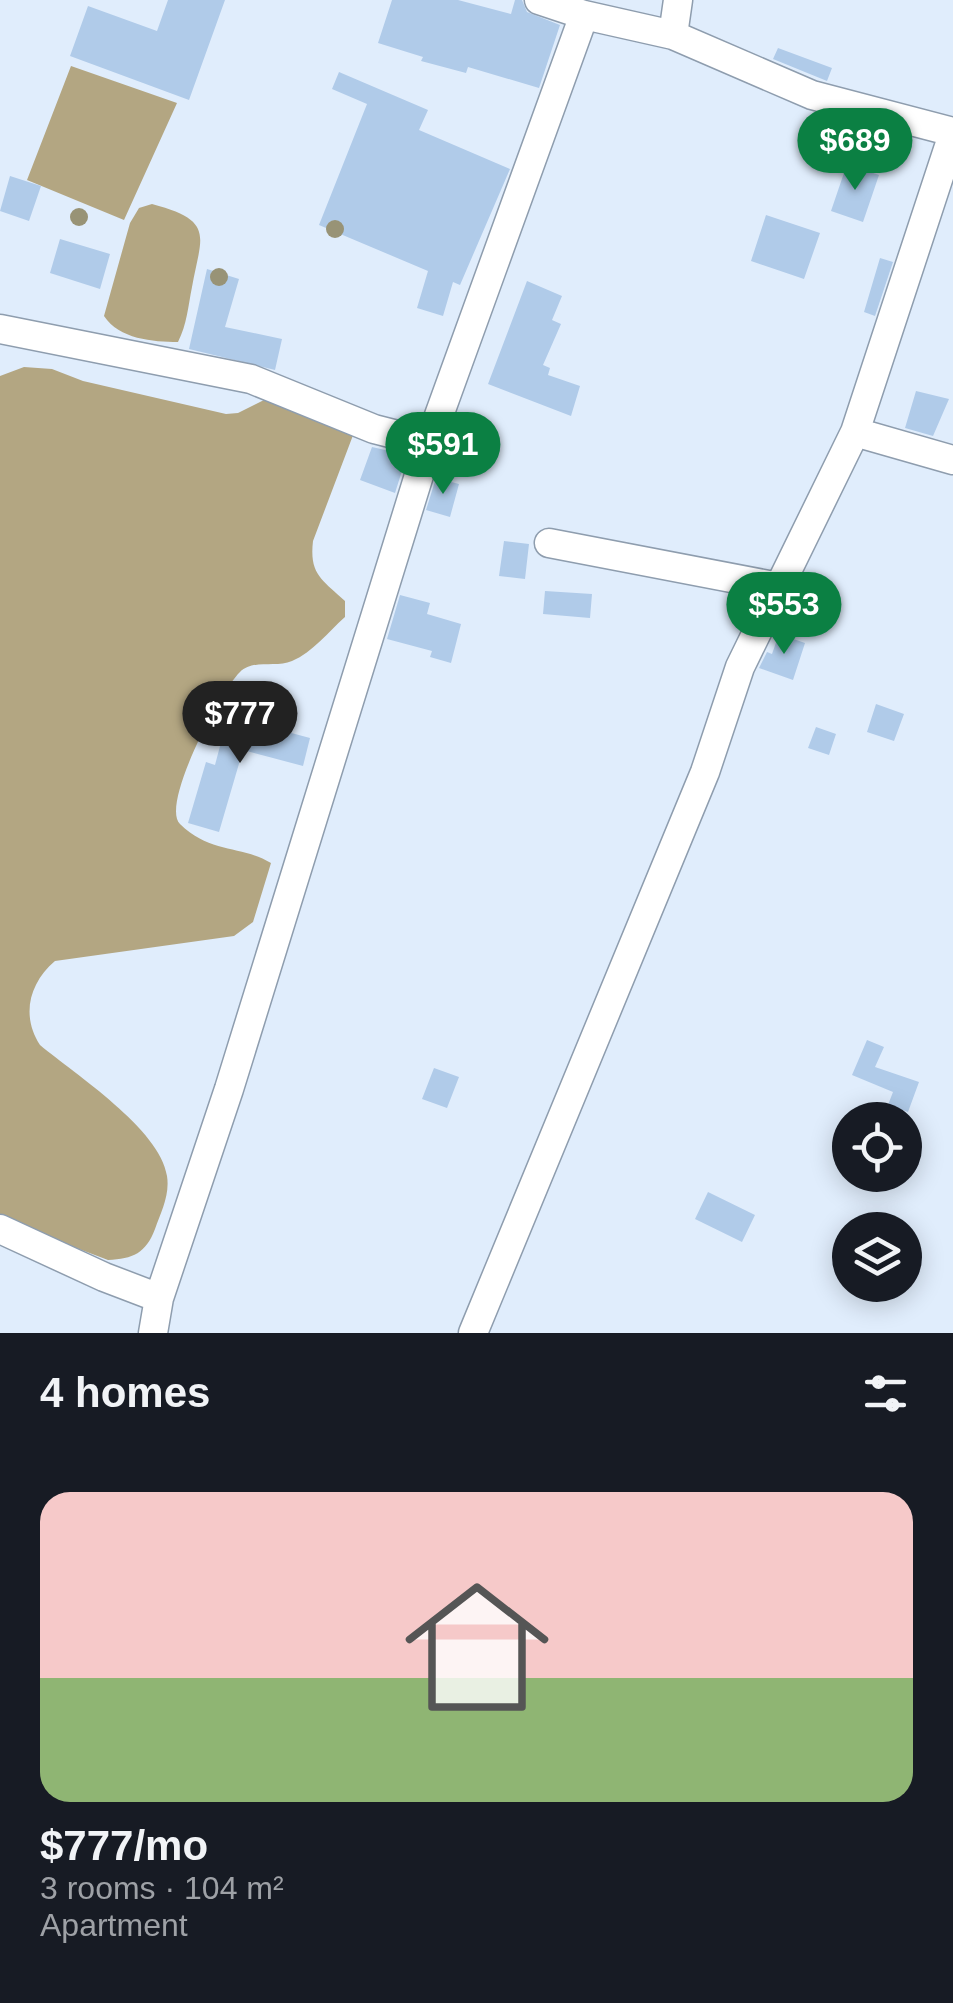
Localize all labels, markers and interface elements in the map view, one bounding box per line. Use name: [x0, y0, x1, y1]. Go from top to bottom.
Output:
pin: $689: [796, 108, 914, 193]
text: $689: [819, 122, 891, 158]
pin: $591: [384, 412, 502, 497]
text: $591: [407, 426, 479, 462]
pin: $553: [725, 572, 843, 657]
text: $553: [748, 586, 820, 622]
pin: $777: [181, 681, 299, 766]
text: $777: [204, 695, 276, 731]
map controls: [832, 1102, 922, 1302]
button: locate: [832, 1102, 922, 1192]
button: layers: [832, 1212, 922, 1302]
icon: filters: [858, 1366, 913, 1421]
text: 4 homes: [40, 1369, 210, 1416]
icon: home: [387, 1557, 567, 1737]
text: $777/mo: [40, 1822, 208, 1869]
text: 3 rooms · 104 m²: [40, 1870, 284, 1906]
text: Apartment: [40, 1907, 188, 1943]

